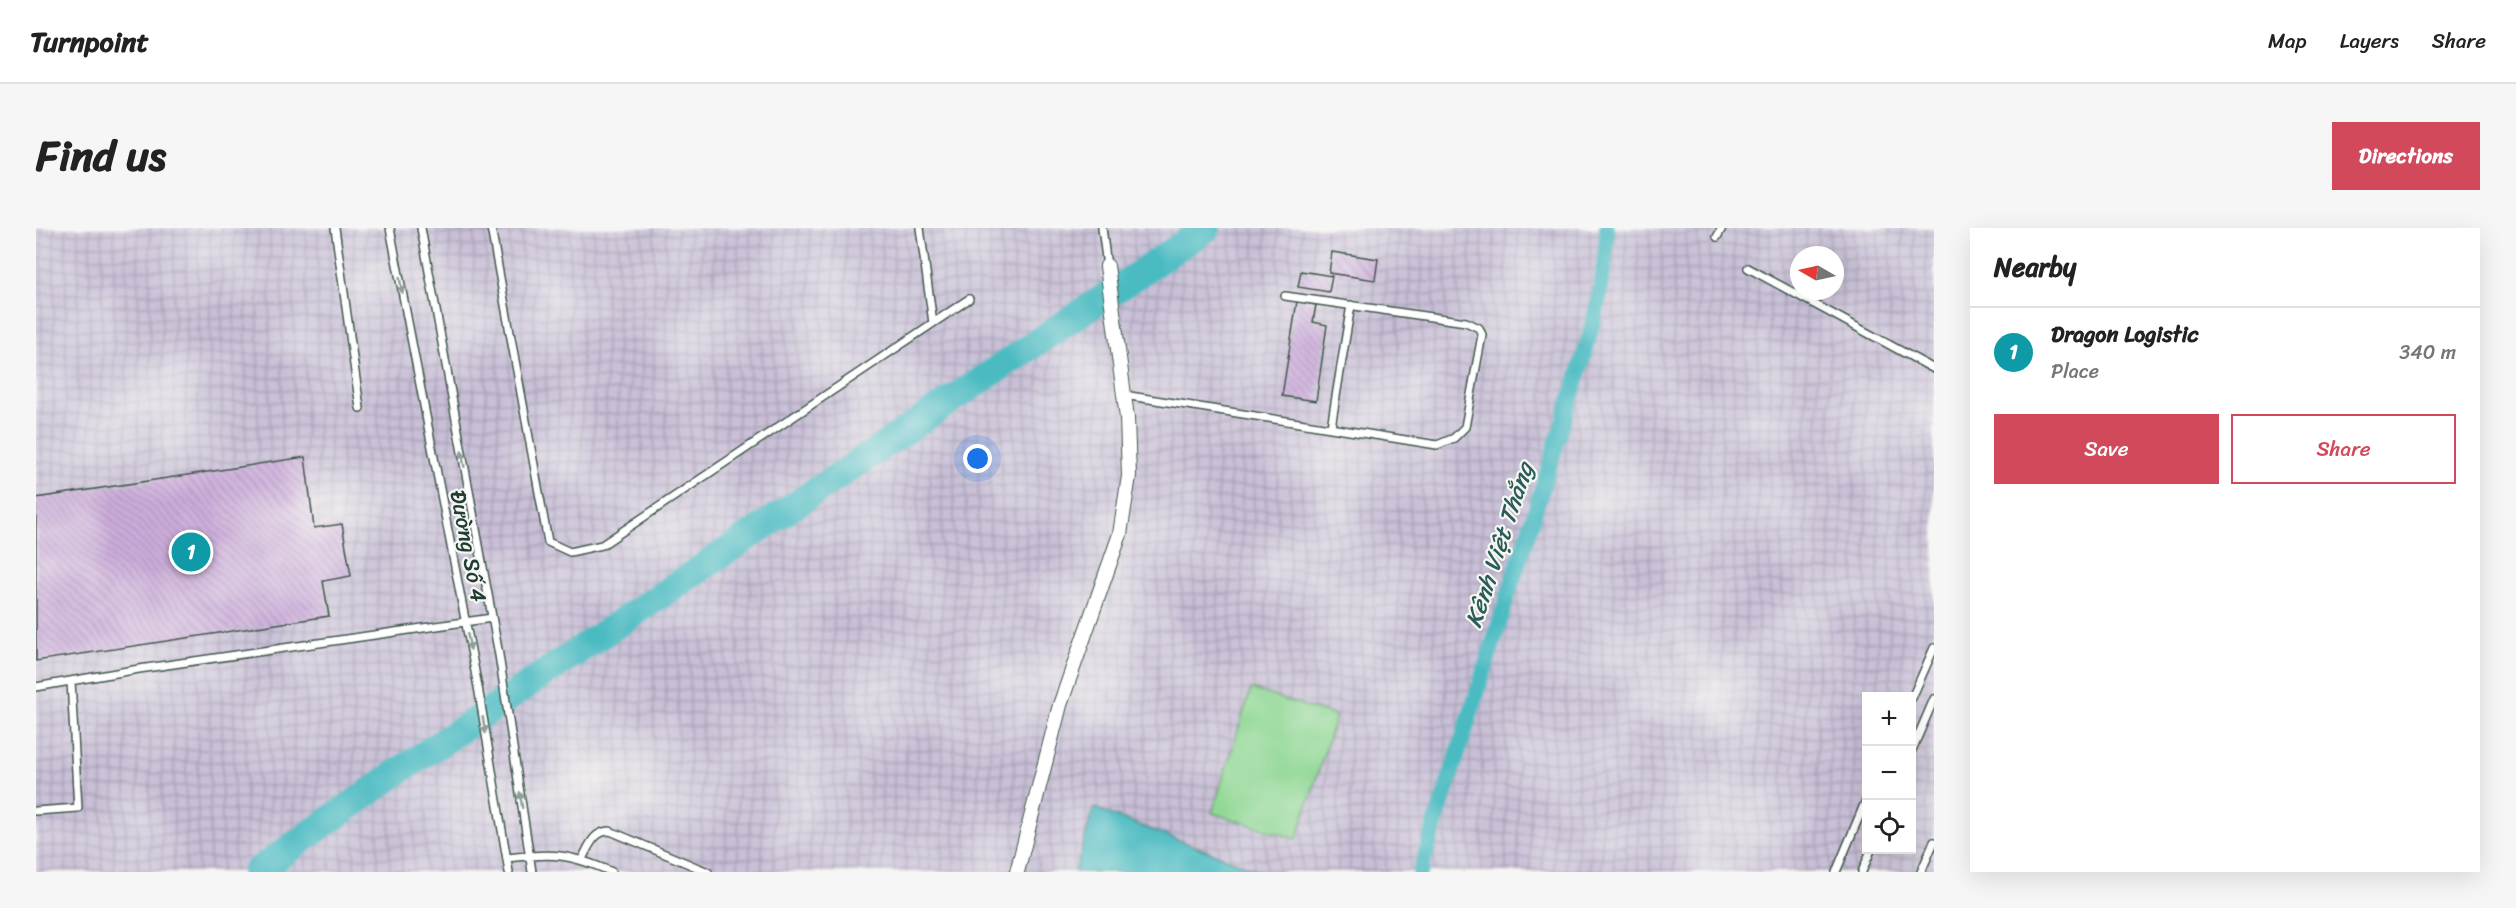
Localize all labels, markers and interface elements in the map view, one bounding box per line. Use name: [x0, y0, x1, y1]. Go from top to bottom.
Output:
text: Turnpoint: [30, 17, 149, 66]
text: Map: [2268, 22, 2307, 60]
text: Layers: [2340, 22, 2399, 60]
text: Share: [2432, 22, 2486, 60]
text: Find us: [36, 119, 166, 193]
button: Directions: [2332, 122, 2480, 190]
text: Nearby: [1994, 244, 2076, 290]
north arrow: [1790, 246, 1844, 300]
one-way arrow: [397, 276, 406, 295]
text: Dragon Logistic: [2051, 315, 2198, 354]
text: 1: [2009, 335, 2018, 370]
text: 340 m: [2399, 335, 2456, 370]
text: Place: [2051, 354, 2099, 389]
button: Save: [1994, 414, 2219, 484]
button: Share: [2231, 414, 2456, 484]
your location: [963, 444, 992, 473]
one-way arrow: [458, 449, 467, 468]
water label: Kênh Việt Thắng: [1453, 454, 1546, 633]
street label: Đường Số 4: [439, 487, 498, 606]
pin: 1: [172, 530, 210, 574]
one-way arrow: [465, 633, 474, 652]
map controls: [1862, 692, 1916, 854]
button: +: [1862, 692, 1916, 746]
one-way arrow: [480, 715, 489, 734]
button: −: [1862, 746, 1916, 800]
one-way arrow: [517, 790, 526, 809]
button: locate: [1862, 800, 1916, 854]

